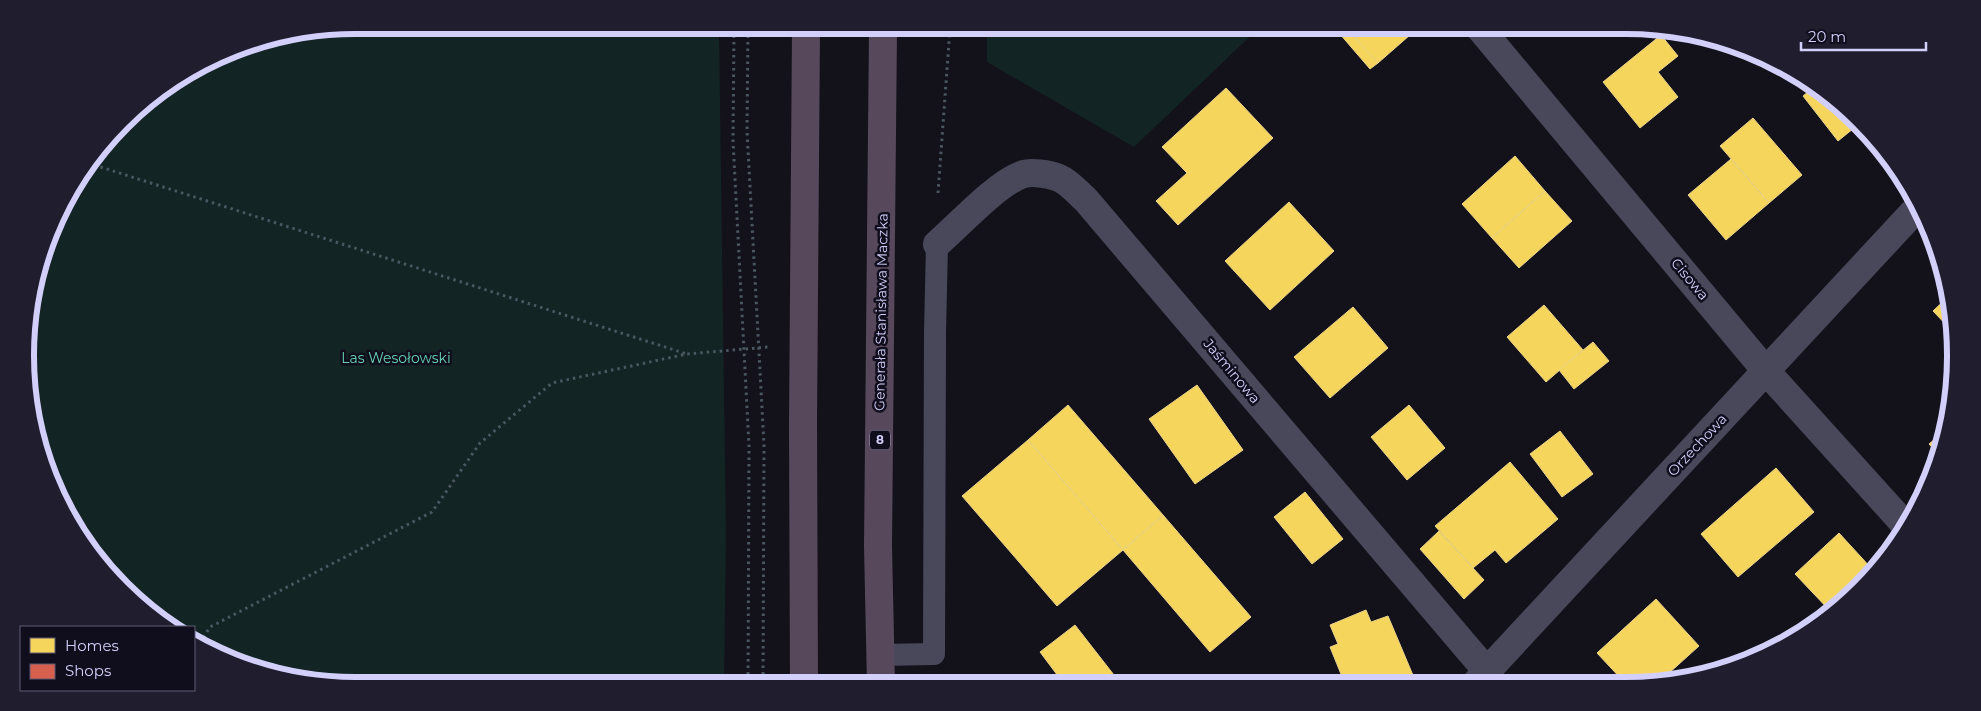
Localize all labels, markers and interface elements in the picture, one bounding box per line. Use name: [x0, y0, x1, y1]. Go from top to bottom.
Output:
scale bar: [1801, 20, 1926, 52]
text: 20 m: [1808, 27, 1846, 46]
street label: Generała Stanisława Maczka: [870, 213, 892, 411]
street label: Cisowa: [1667, 254, 1713, 304]
street label: Jaśminowa: [1199, 334, 1264, 407]
park label: Las Wesołowski: [341, 349, 451, 367]
street label: Orzechowa: [1663, 410, 1731, 480]
road number: 8: [870, 430, 890, 450]
legend: [20, 626, 195, 691]
text: Homes: [65, 636, 119, 655]
text: Shops: [65, 661, 111, 680]

